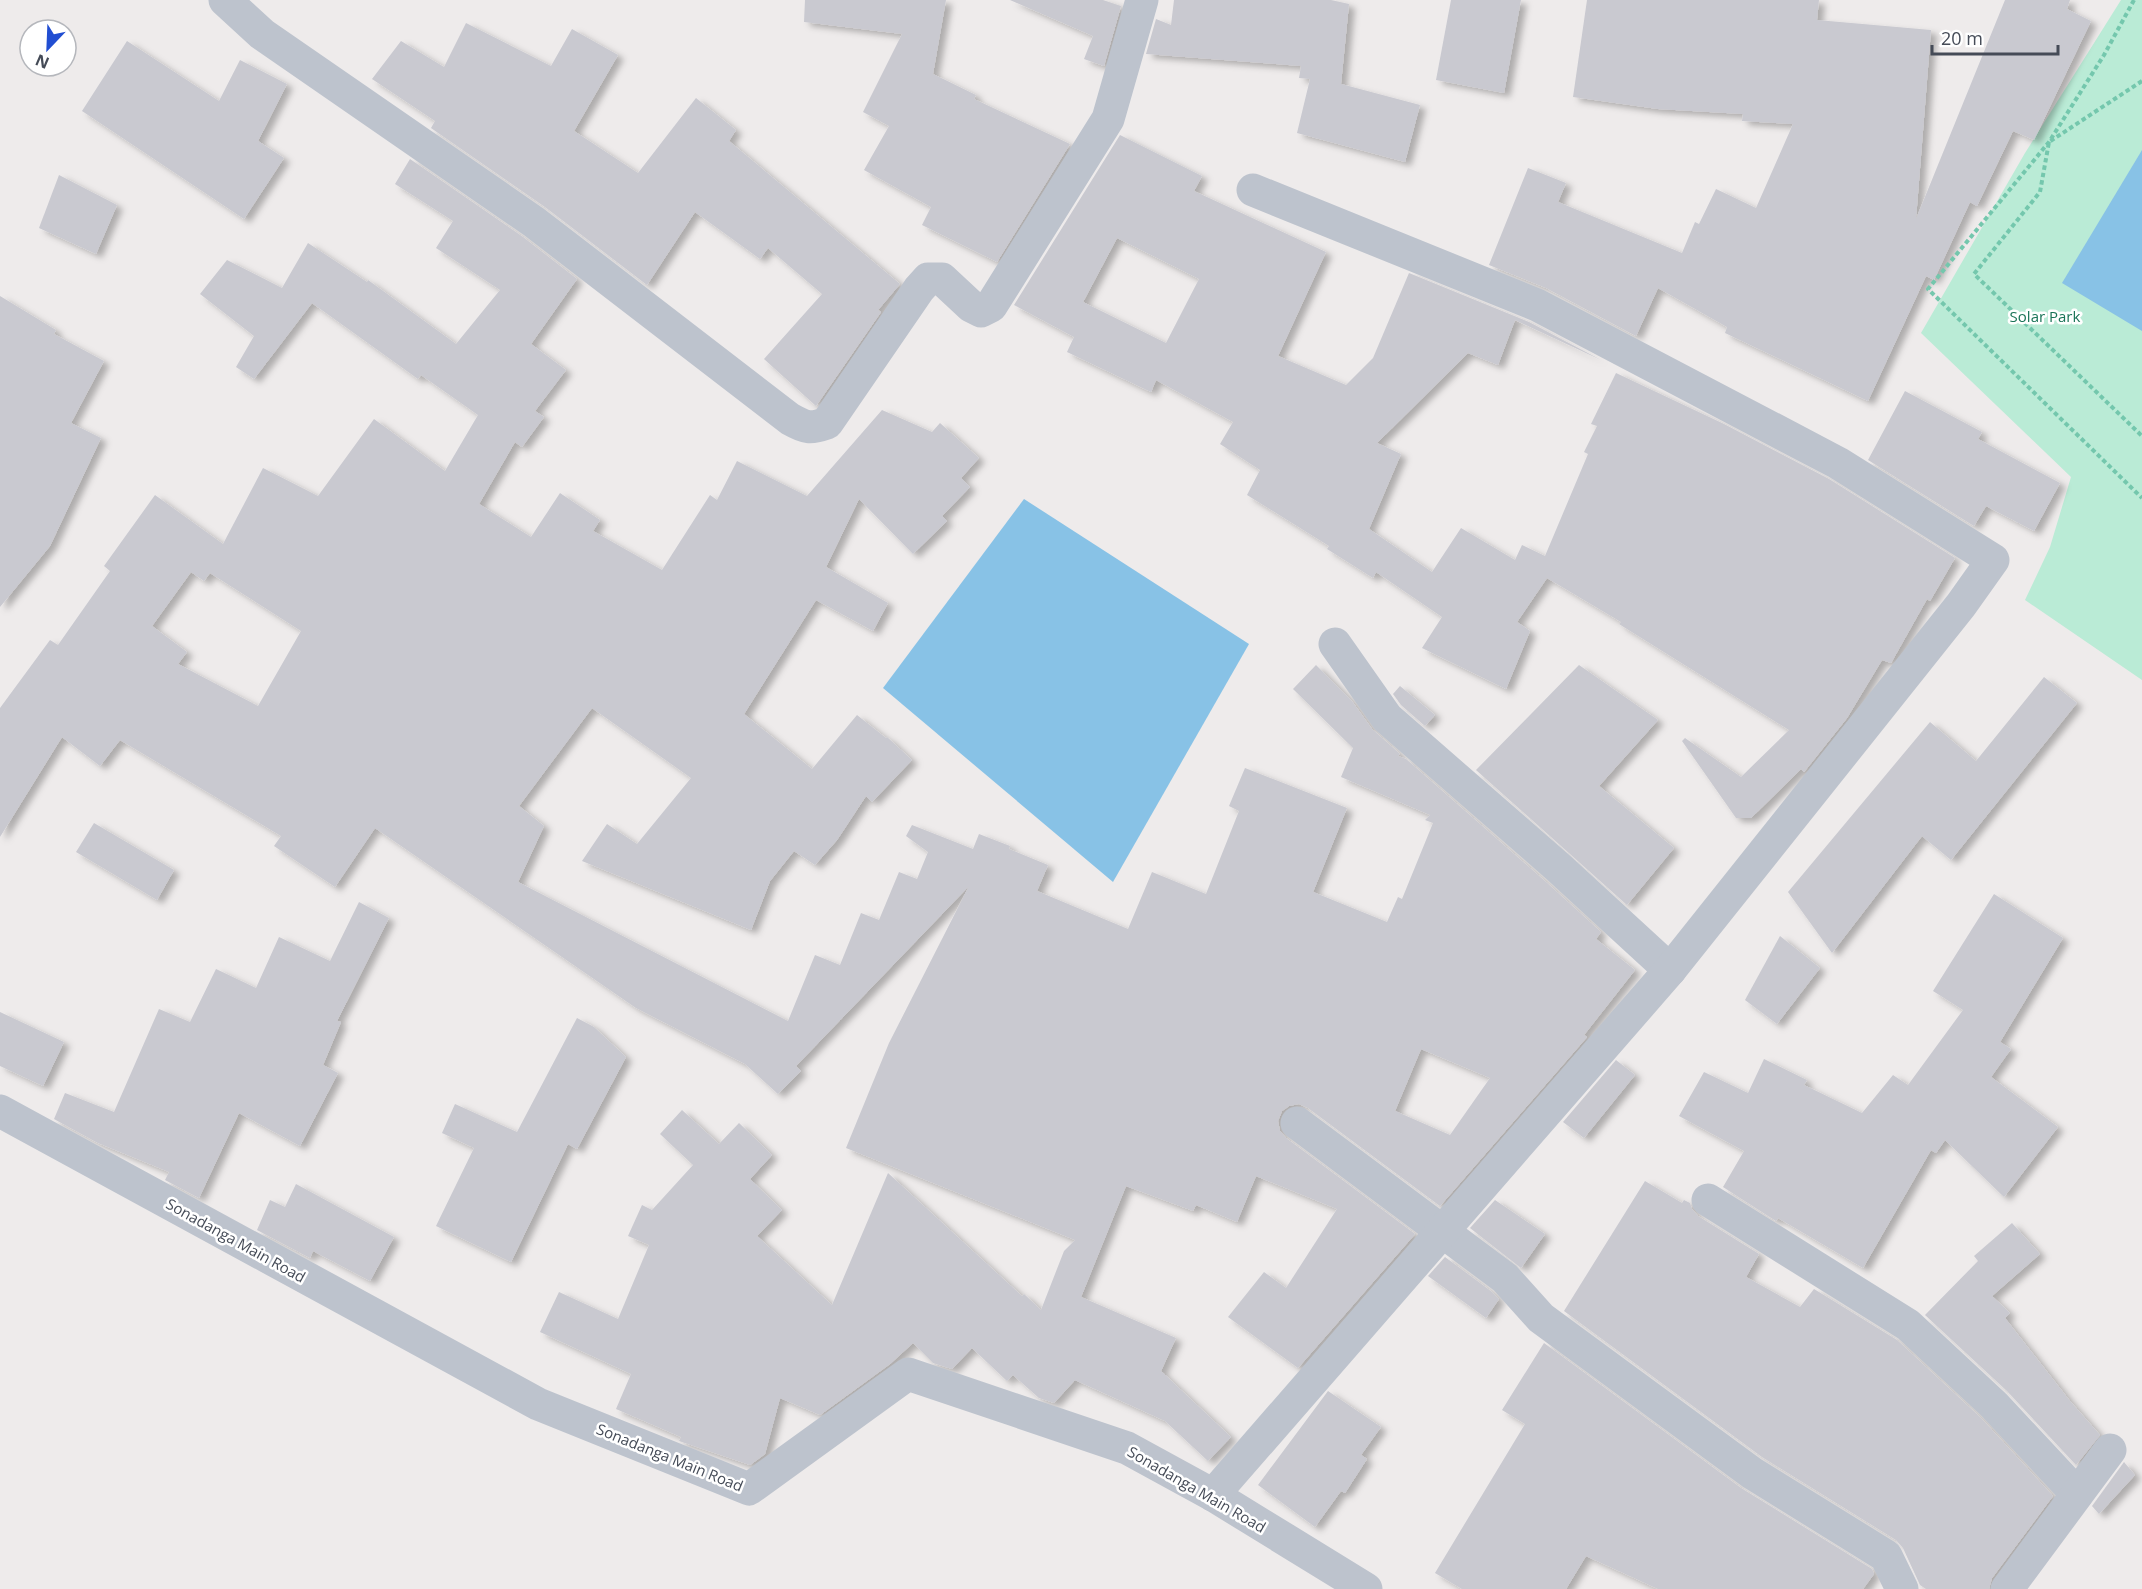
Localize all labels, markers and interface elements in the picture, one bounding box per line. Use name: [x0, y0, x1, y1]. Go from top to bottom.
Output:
north arrow: [18, 18, 78, 78]
scale bar: [1932, 18, 2058, 56]
text: 20 m: [1941, 26, 1983, 50]
text: N: [32, 49, 52, 74]
park label: Solar Park: [2010, 306, 2080, 326]
street label: Sonadanga Main Road: [163, 1193, 309, 1287]
street label: Sonadanga Main Road: [594, 1418, 746, 1496]
street label: Sonadanga Main Road: [1124, 1441, 1270, 1537]

